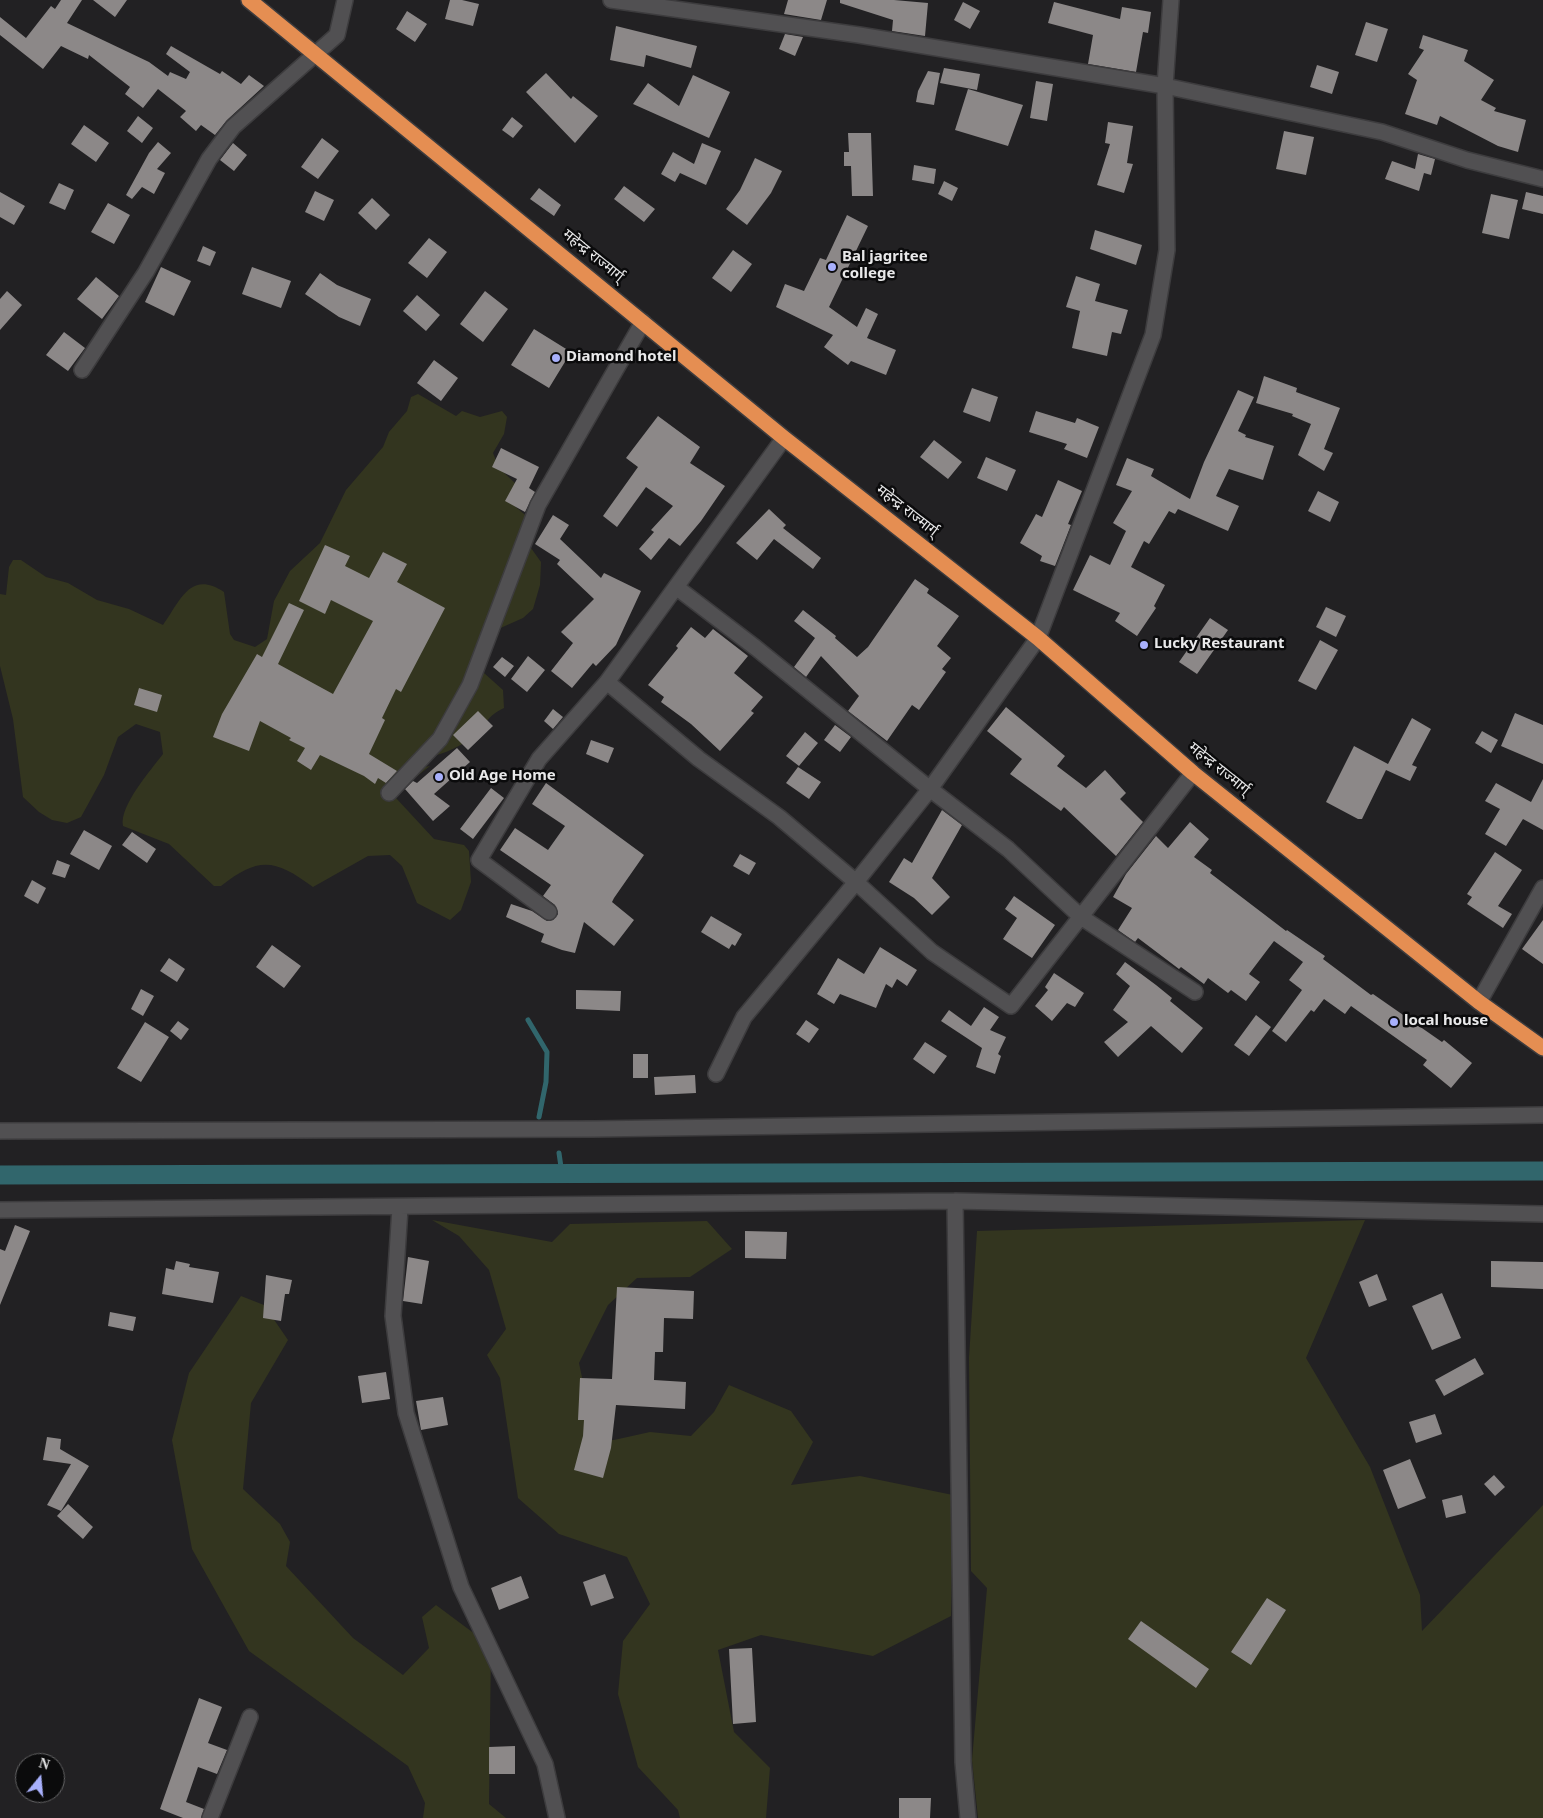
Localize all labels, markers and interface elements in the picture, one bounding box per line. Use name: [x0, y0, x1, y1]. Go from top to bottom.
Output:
street label: महेन्द्र राज्मार्ग्: [558, 227, 626, 287]
place label: Bal jagritee college: [842, 249, 928, 284]
marker: Bal jagritee college: [826, 261, 838, 273]
place label: Diamond hotel: [566, 349, 676, 367]
marker: Diamond hotel: [550, 352, 562, 364]
street label: महेन्द्र राज्मार्ग्: [872, 482, 940, 542]
place label: Lucky Restaurant: [1154, 636, 1284, 654]
marker: Lucky Restaurant: [1138, 639, 1150, 651]
street label: महेन्द्र राज्मार्ग्: [1184, 740, 1252, 800]
place label: Old Age Home: [449, 768, 556, 786]
marker: Old Age Home: [433, 771, 445, 783]
place label: local house: [1404, 1013, 1488, 1031]
marker: local house: [1388, 1016, 1400, 1028]
north arrow: [15, 1753, 65, 1803]
text: N: [37, 1755, 51, 1773]

